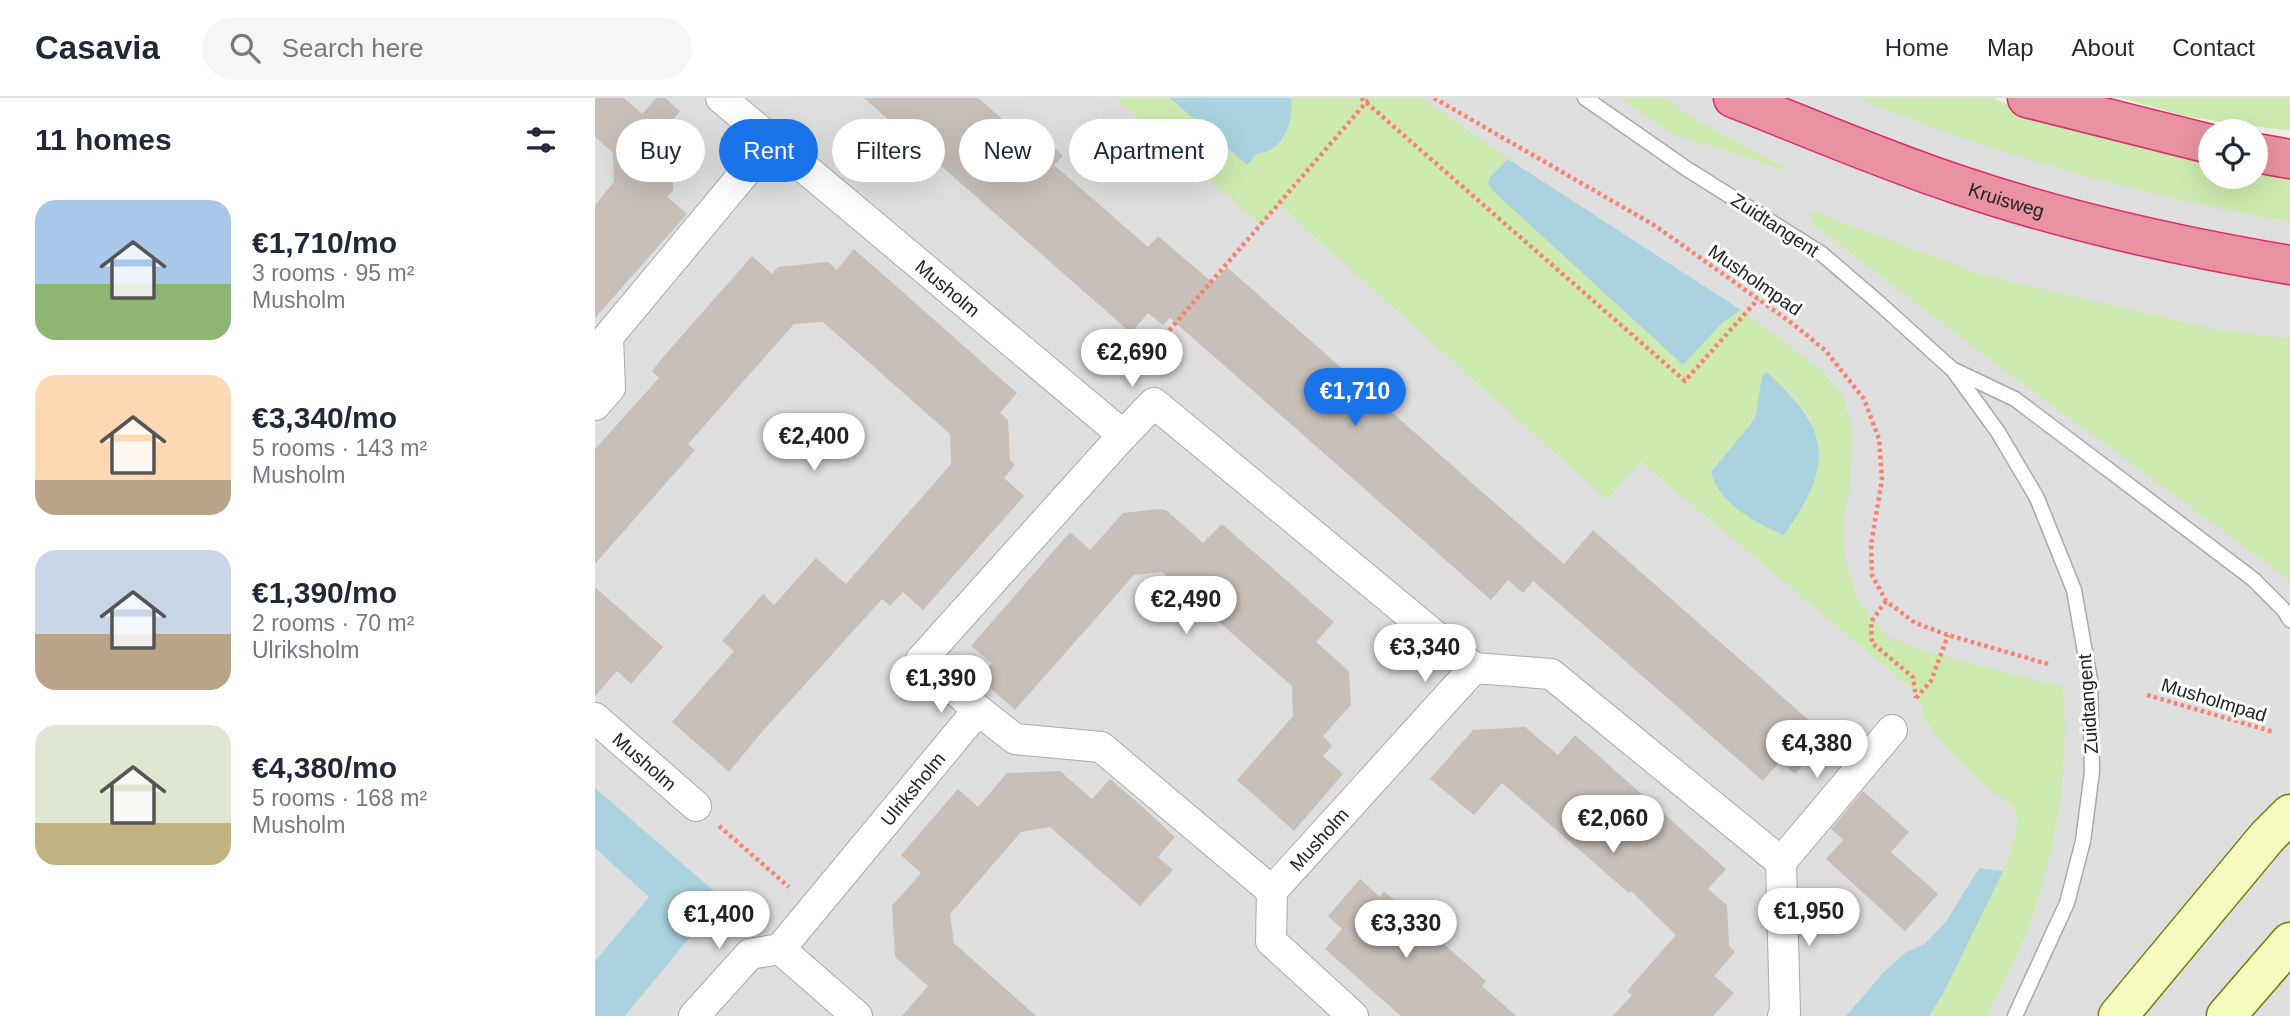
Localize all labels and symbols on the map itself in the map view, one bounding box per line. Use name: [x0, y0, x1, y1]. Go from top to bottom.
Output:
street label: Kruisweg: [1966, 178, 2047, 221]
street label: Zuidtangent: [1727, 189, 1823, 262]
street label: Musholmpad: [1704, 240, 1806, 320]
street label: Musholm: [912, 255, 984, 321]
pin: €2,690: [1075, 330, 1189, 389]
pin: €1,710: [1298, 368, 1412, 428]
pin: €2,400: [757, 414, 871, 473]
pin: €2,490: [1129, 576, 1243, 636]
pin: €3,340: [1368, 624, 1482, 684]
street label: Zuidtangent: [2074, 652, 2102, 755]
pin: €1,390: [884, 656, 998, 715]
street label: Musholmpad: [2159, 674, 2269, 726]
pin: €4,380: [1760, 720, 1874, 780]
street label: Musholm: [609, 728, 681, 795]
street label: Ulriksholm: [876, 748, 949, 830]
pin: €2,060: [1556, 796, 1670, 855]
street label: Musholm: [1285, 804, 1353, 875]
pin: €1,950: [1752, 888, 1866, 948]
pin: €1,400: [662, 892, 776, 951]
pin: €3,330: [1349, 900, 1463, 960]

